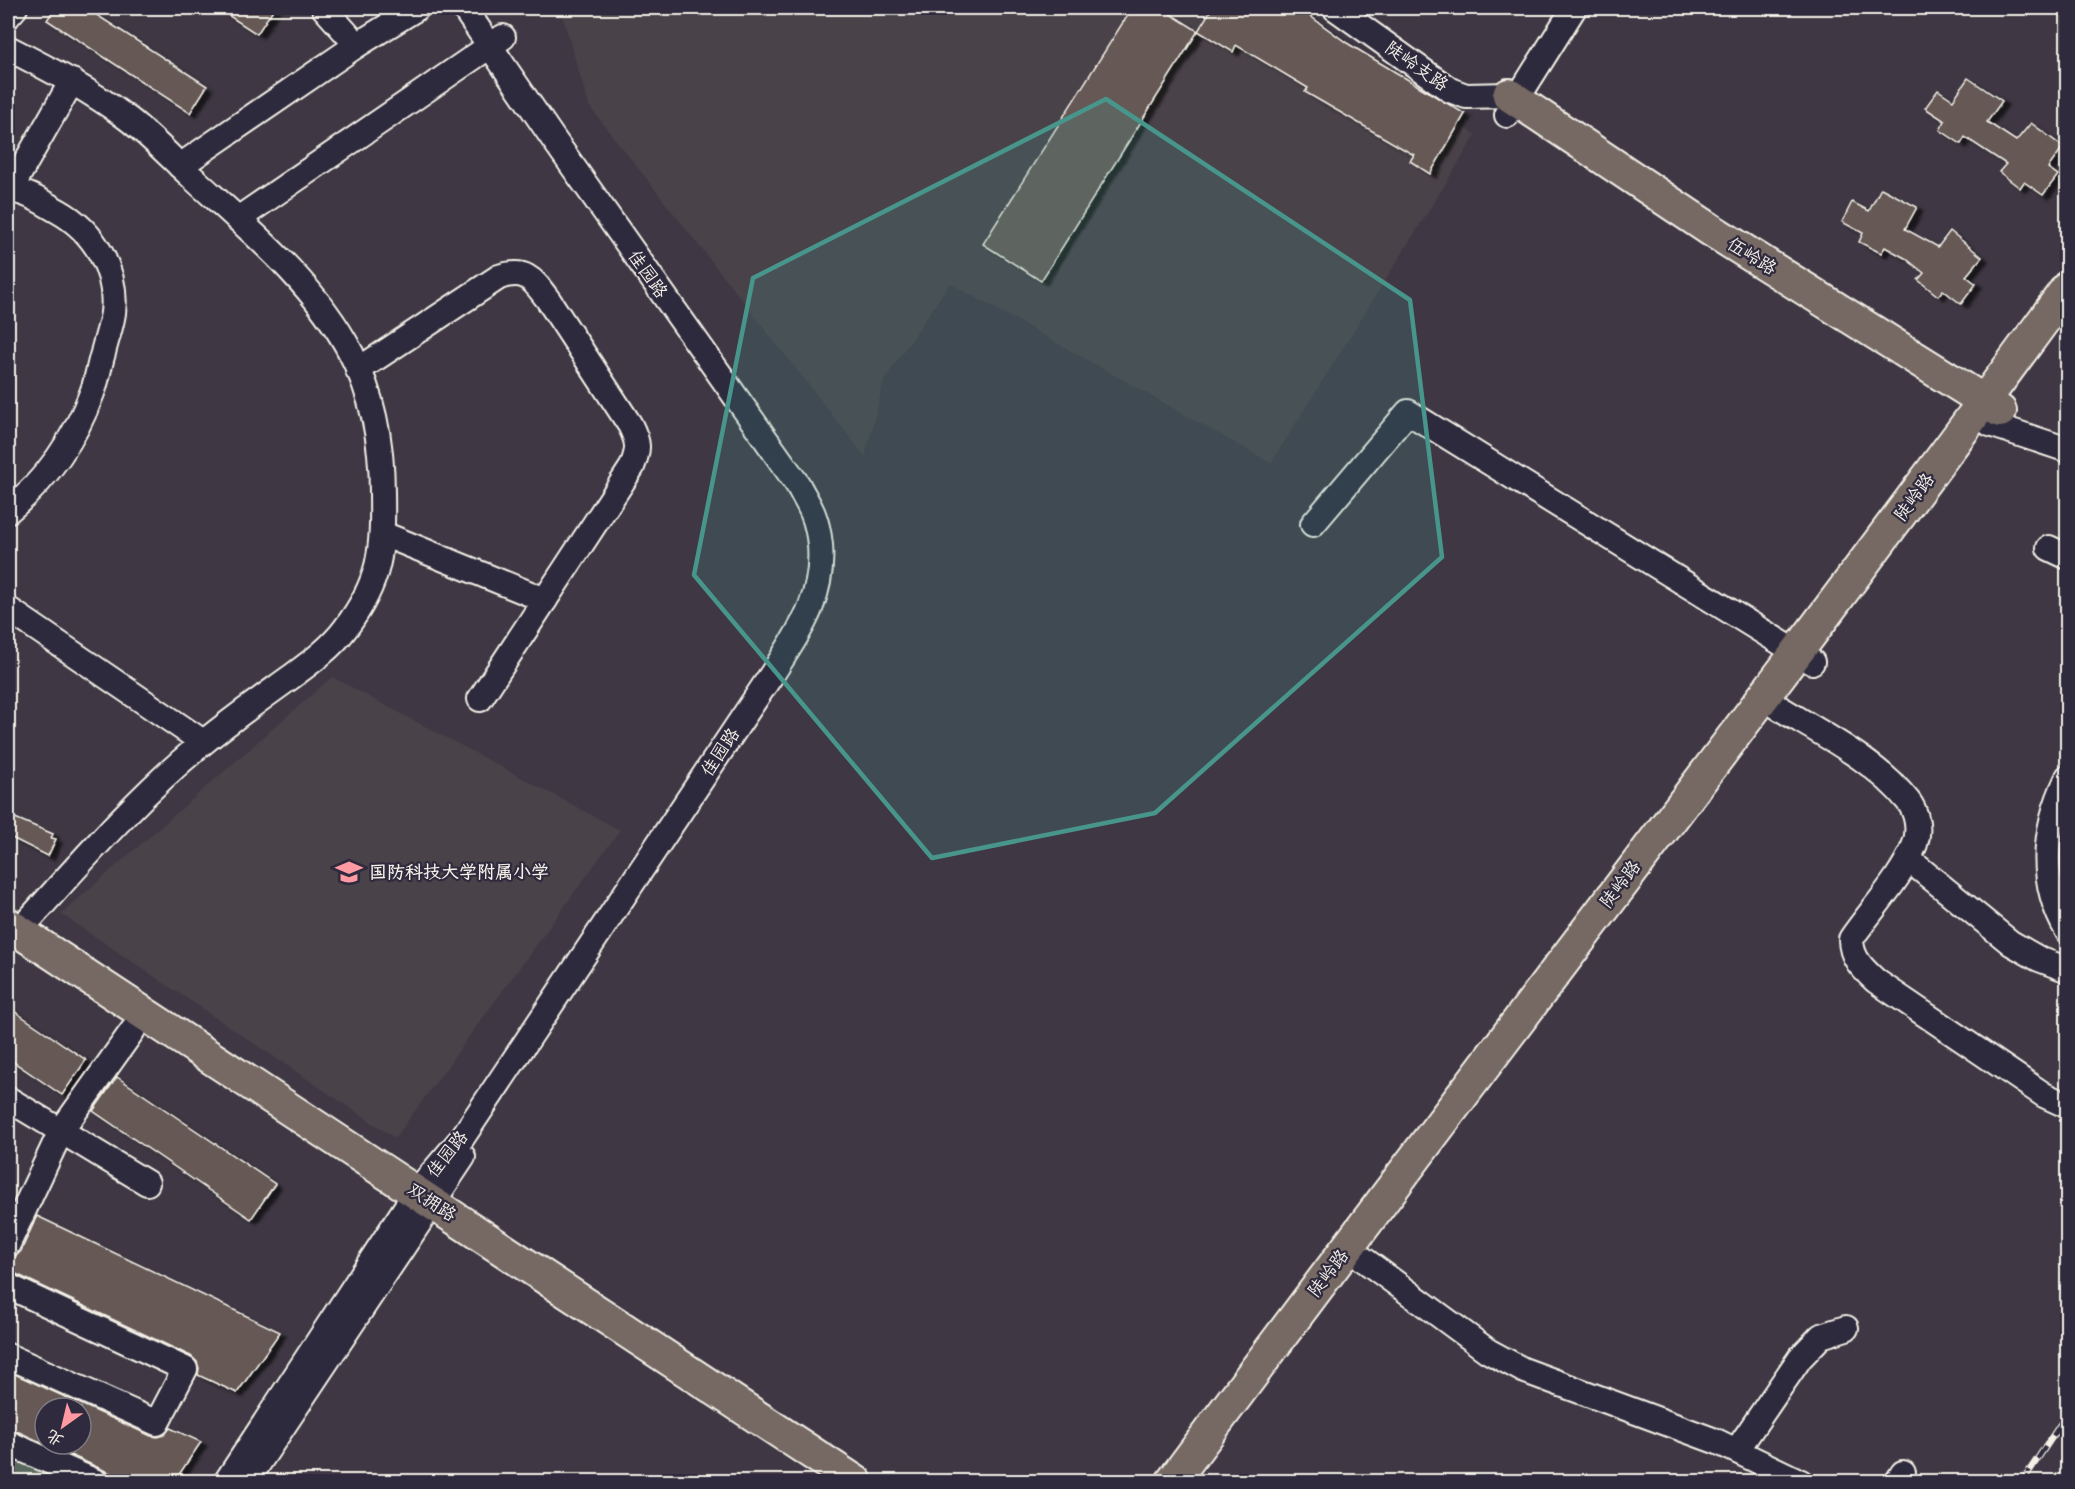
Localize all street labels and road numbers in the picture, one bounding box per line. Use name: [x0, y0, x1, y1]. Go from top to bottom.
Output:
street label: 陡岭支路: [1380, 36, 1453, 97]
street label: 伍岭路: [1722, 232, 1781, 281]
street label: 佳园路: [622, 245, 673, 304]
street label: 陡岭路: [1888, 468, 1940, 526]
street label: 佳园路: [695, 723, 746, 782]
street label: 陡岭路: [1594, 855, 1647, 913]
street label: 佳园路: [421, 1125, 474, 1183]
street label: 双拥路: [402, 1177, 461, 1228]
street label: 陡岭路: [1302, 1244, 1355, 1302]

